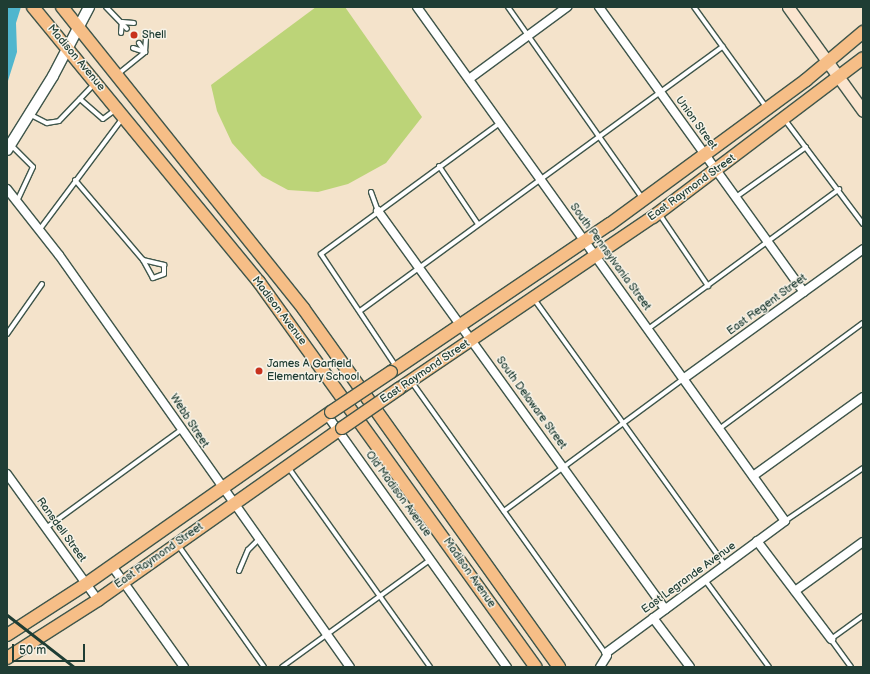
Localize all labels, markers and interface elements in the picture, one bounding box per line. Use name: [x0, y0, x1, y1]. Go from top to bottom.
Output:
street label: Madison Avenue: [44, 22, 108, 94]
place label: Shell: [142, 28, 166, 42]
marker: Shell: [129, 30, 139, 40]
street label: Union Street: [672, 94, 720, 152]
street label: East Raymond Street: [646, 152, 738, 224]
street label: South Pennsylvania Street: [567, 201, 653, 313]
street label: East Regent Street: [725, 272, 809, 338]
street label: Madison Avenue: [249, 274, 309, 348]
street label: East Raymond Street: [378, 337, 472, 407]
street label: South Delaware Street: [493, 354, 569, 452]
place label: James A Garfield Elementary School: [267, 358, 360, 384]
marker: James A Garfield Elementary School: [254, 366, 264, 376]
street label: Webb Street: [167, 392, 211, 450]
street label: Old Madison Avenue: [363, 449, 433, 539]
street label: Ransdell Street: [33, 495, 89, 565]
street label: East Raymond Street: [112, 520, 206, 592]
street label: Madison Avenue: [440, 535, 498, 611]
street label: East Legrande Avenue: [639, 539, 739, 617]
scale bar: [14, 636, 87, 662]
text: 50 m: [19, 643, 46, 658]

